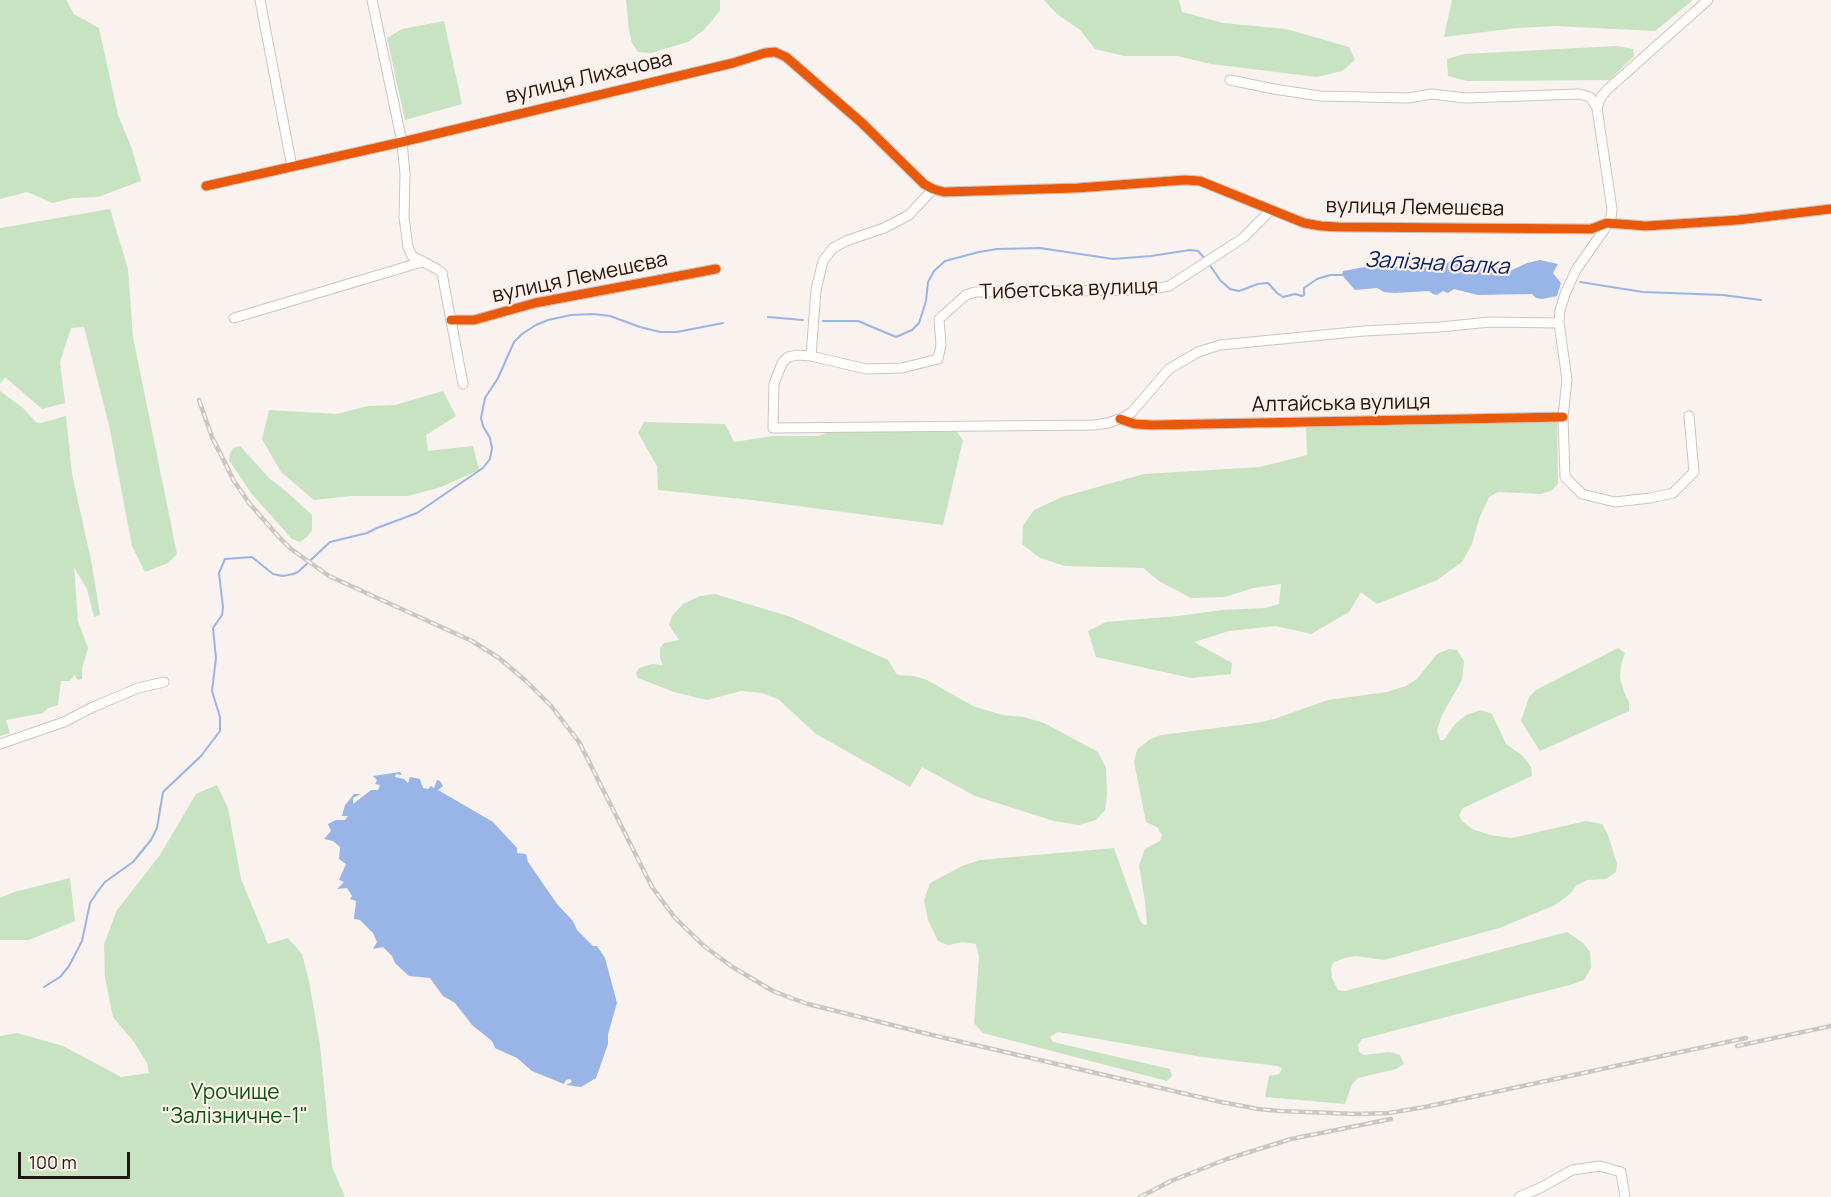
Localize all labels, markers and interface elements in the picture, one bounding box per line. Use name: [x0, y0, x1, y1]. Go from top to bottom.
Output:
street label: вулиця Лихачова: [503, 47, 675, 109]
street label: вулиця Лемешєва: [1325, 194, 1505, 222]
street label: вулиця Лемешєва: [490, 247, 670, 309]
water label: Залізна балка: [1364, 247, 1510, 281]
street label: Тибетська вулиця: [979, 274, 1159, 306]
street label: Алтайська вулиця: [1251, 390, 1431, 418]
park label: Урочище "Залізничне-1": [162, 1080, 308, 1130]
scale bar: [21, 1140, 134, 1178]
text: 100 m: [29, 1150, 77, 1174]

